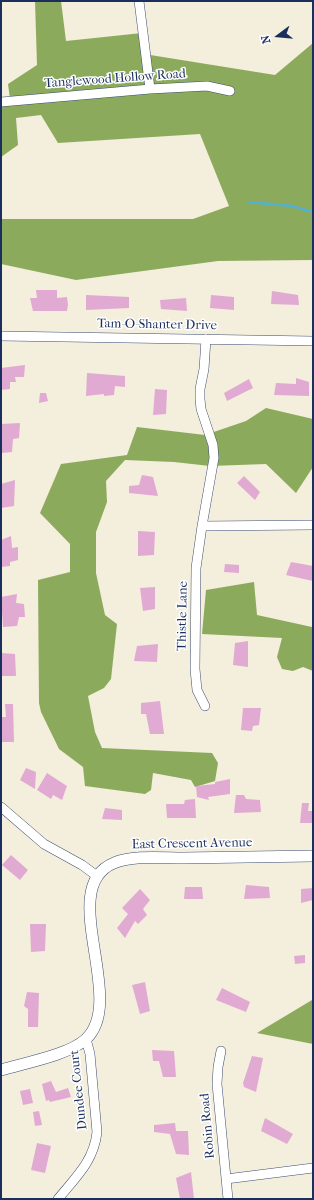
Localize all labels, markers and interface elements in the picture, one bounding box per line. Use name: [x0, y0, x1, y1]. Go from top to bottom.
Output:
north arrow: [258, 16, 298, 56]
text: N: [259, 34, 273, 45]
street label: Tanglewood Hollow Road: [44, 66, 186, 92]
street label: Tam-O-Shanter Drive: [97, 316, 217, 334]
street label: Thistle Lane: [175, 581, 191, 651]
street label: East Crescent Avenue: [132, 835, 252, 853]
street label: Dundee Court: [67, 1049, 91, 1131]
street label: Robin Road: [197, 1093, 219, 1159]

